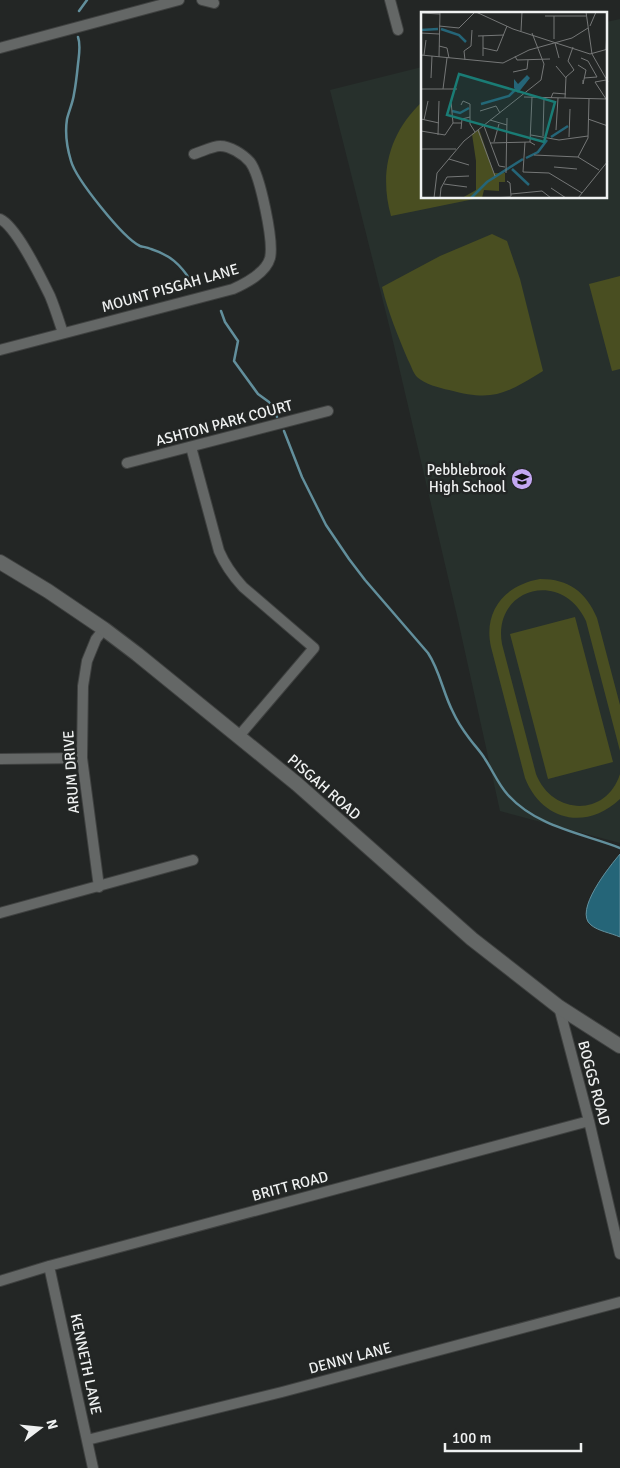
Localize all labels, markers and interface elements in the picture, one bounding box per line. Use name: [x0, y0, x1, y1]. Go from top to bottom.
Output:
inset map: [421, 12, 608, 199]
street label: MOUNT PISGAH LANE: [99, 260, 241, 316]
street label: ASHTON PARK COURT: [154, 396, 295, 450]
place label: Pebblebrook High School: [427, 461, 506, 496]
school or university icon: Pebblebrook High School: [510, 467, 534, 491]
street label: ARUM DRIVE: [59, 730, 83, 814]
street label: PISGAH ROAD: [284, 750, 364, 824]
street label: BOGGS ROAD: [574, 1039, 614, 1127]
street label: BRITT ROAD: [250, 1167, 330, 1205]
street label: KENNETH LANE: [67, 1312, 105, 1416]
street label: DENNY LANE: [307, 1338, 393, 1378]
north arrow: [15, 1403, 65, 1453]
text: N: [43, 1418, 62, 1432]
scale bar: [445, 1420, 581, 1452]
text: 100 m: [452, 1429, 492, 1447]

